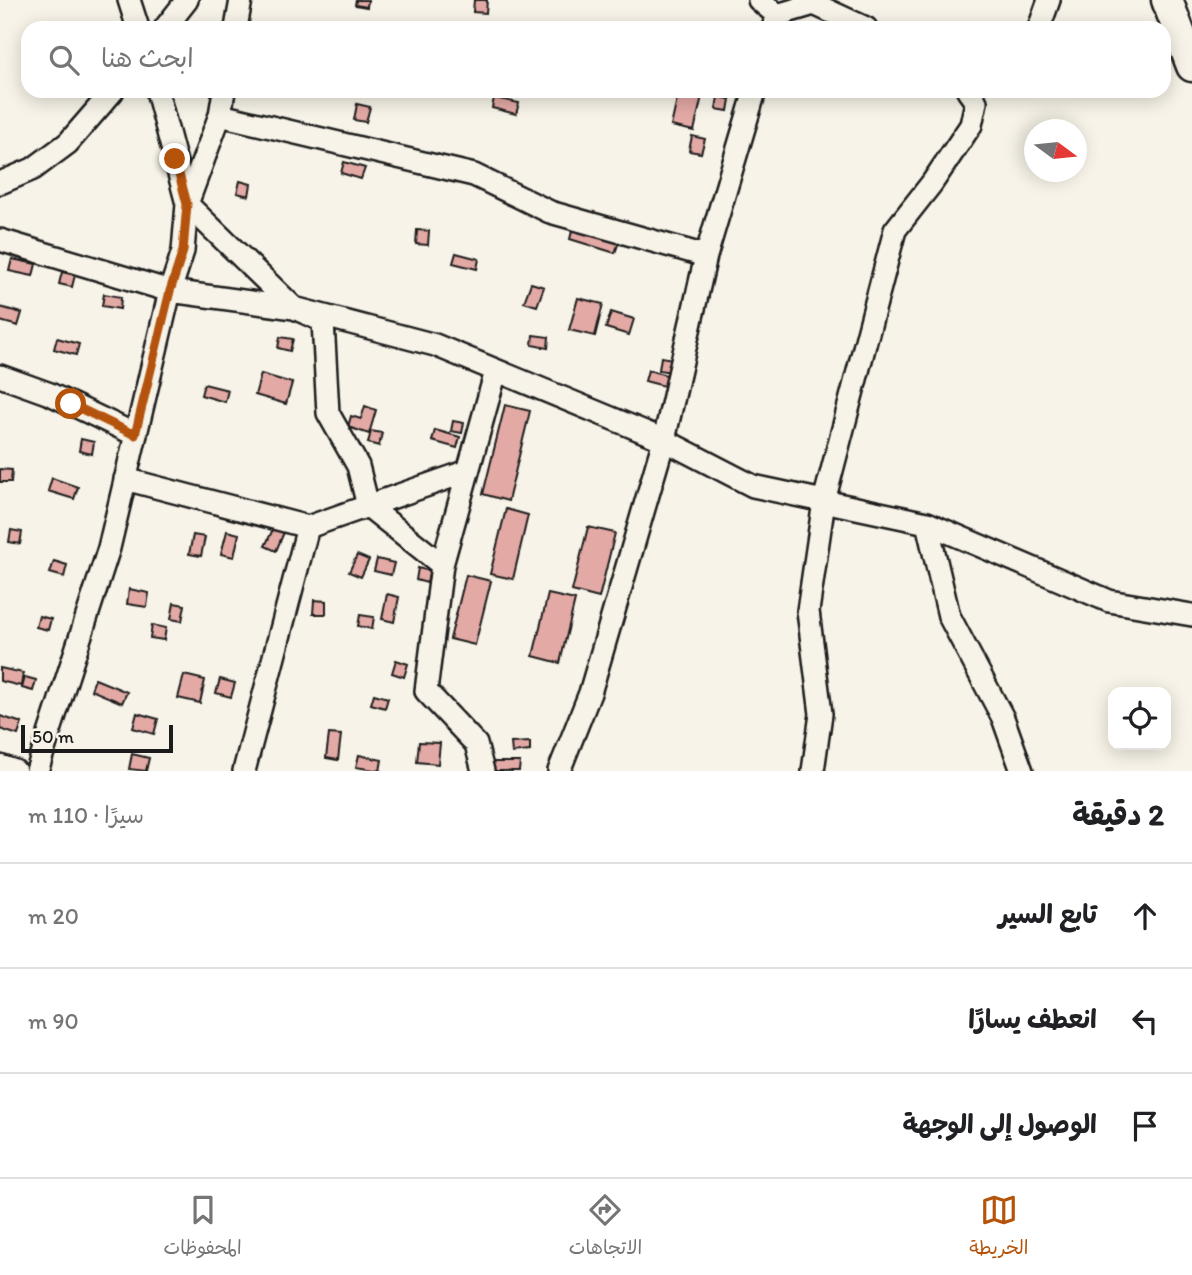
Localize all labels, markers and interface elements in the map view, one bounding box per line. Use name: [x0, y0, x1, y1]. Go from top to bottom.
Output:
search box: [21, 21, 1171, 98]
icon: search: [45, 41, 83, 79]
text: ابحث هنا: [101, 42, 194, 74]
north arrow: [1024, 119, 1087, 182]
route end: [159, 143, 190, 174]
route start: [55, 388, 86, 419]
map controls: [1108, 687, 1171, 750]
button: locate: [1108, 687, 1171, 750]
scale bar: [21, 722, 173, 754]
text: 50 m: [32, 725, 74, 748]
text: 2 دقيقة: [1072, 796, 1164, 833]
text: سيرًا · 110 m: [28, 801, 144, 829]
icon: ahead: [1126, 897, 1164, 935]
text: تابع السير: [999, 898, 1097, 930]
text: 20 m: [28, 902, 79, 930]
icon: left: [1126, 1002, 1164, 1040]
text: انعطف يسارًا: [968, 1003, 1097, 1035]
text: 90 m: [28, 1007, 79, 1035]
icon: arrive: [1126, 1107, 1164, 1145]
text: الوصول إلى الوجهة: [903, 1108, 1097, 1140]
tab: المحفوظات: [164, 1191, 242, 1264]
tab: الاتجاهات: [569, 1191, 642, 1264]
tab: الخريطة: [969, 1191, 1028, 1264]

